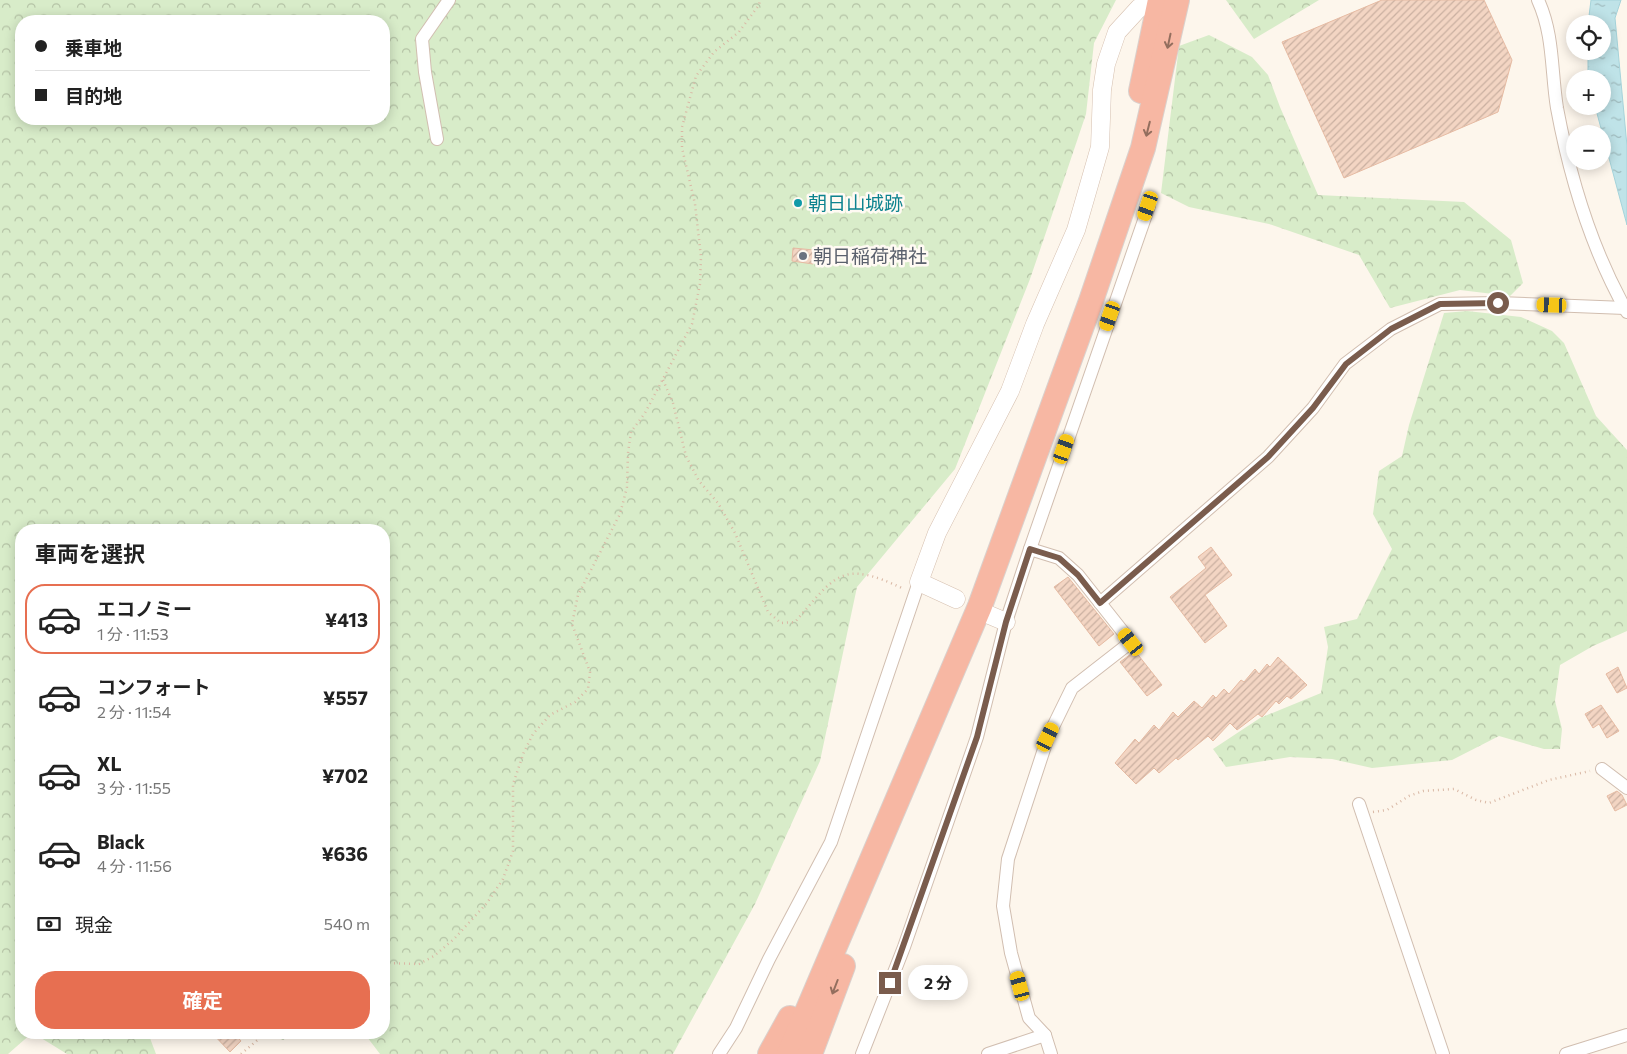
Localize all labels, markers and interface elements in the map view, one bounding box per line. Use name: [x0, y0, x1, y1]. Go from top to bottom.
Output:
map controls: [1566, 15, 1611, 170]
button: locate: [1566, 15, 1611, 60]
one-way arrow: [1164, 33, 1173, 49]
text: 乗車地: [65, 36, 122, 59]
button: +: [1566, 70, 1611, 115]
text: 目的地: [65, 84, 122, 107]
one-way arrow: [1143, 121, 1152, 137]
button: −: [1566, 125, 1611, 170]
car: [1136, 189, 1159, 223]
place label: 朝日山城跡: [808, 191, 903, 214]
marker: 朝日山城跡: [792, 197, 804, 209]
place label: 朝日稲荷神社: [813, 244, 927, 267]
marker: 朝日稲荷神社: [797, 250, 809, 262]
route start: [1487, 292, 1509, 314]
car: [1536, 297, 1567, 313]
car: [1098, 299, 1121, 333]
car: [1052, 432, 1075, 466]
text: 車両を選択: [35, 540, 145, 567]
icon: car: [37, 597, 82, 642]
text: エコノミー: [97, 597, 192, 620]
text: ¥413: [325, 608, 368, 631]
text: 1 分 · 11:53: [97, 624, 169, 643]
car: [1115, 626, 1146, 658]
icon: car: [37, 675, 82, 720]
text: コンフォート: [97, 675, 210, 698]
text: ¥557: [323, 686, 368, 709]
text: 2 分 · 11:54: [97, 702, 171, 721]
car: [1034, 720, 1061, 754]
text: XL: [97, 752, 122, 775]
icon: car: [37, 753, 82, 798]
text: ¥702: [322, 764, 368, 787]
text: 3 分 · 11:55: [97, 778, 171, 797]
text: Black: [97, 830, 145, 853]
icon: car: [37, 831, 82, 876]
text: ¥636: [321, 842, 368, 865]
text: 4 分 · 11:56: [97, 856, 172, 875]
icon: cash: [35, 910, 63, 938]
text: 現金: [75, 913, 113, 936]
text: 540 m: [324, 914, 370, 933]
callout: 2 分: [908, 966, 968, 1000]
car: [1008, 970, 1031, 1002]
button: 確定: [35, 971, 370, 1029]
route end: [879, 972, 901, 994]
text: 2 分: [924, 973, 952, 992]
one-way arrow: [830, 979, 839, 994]

